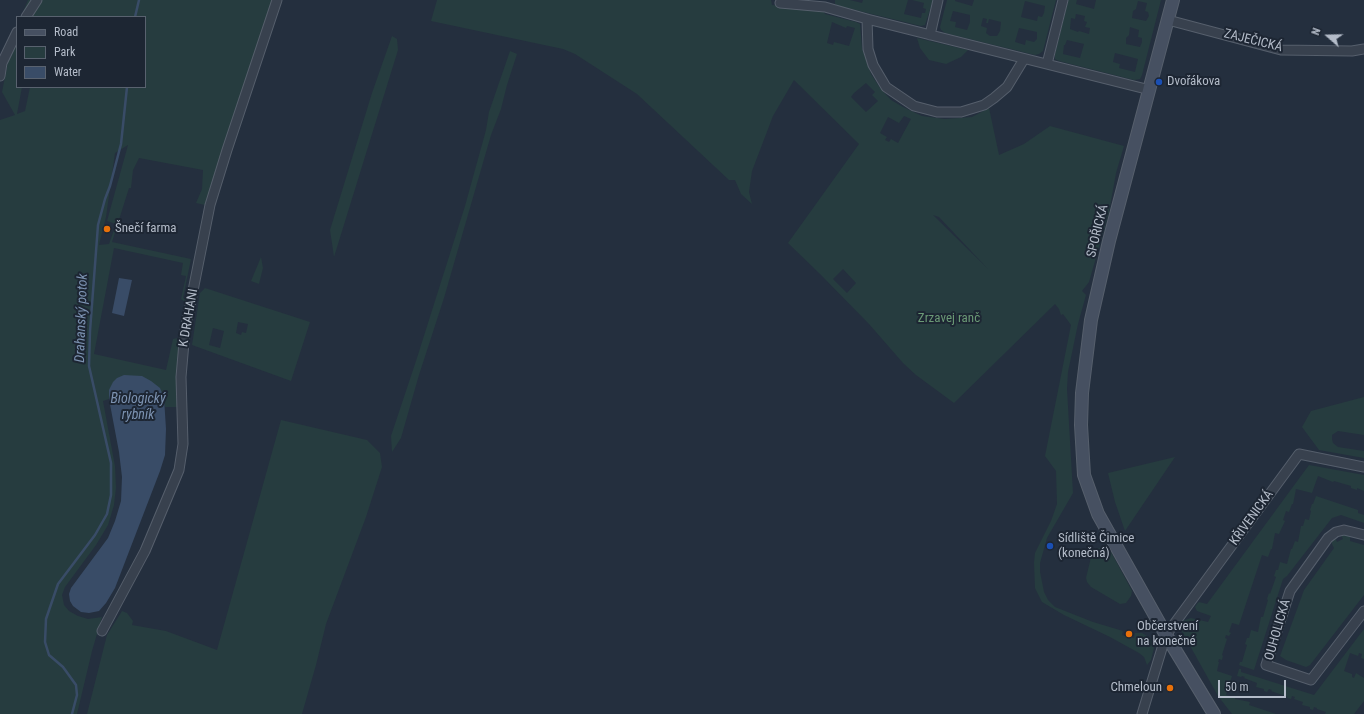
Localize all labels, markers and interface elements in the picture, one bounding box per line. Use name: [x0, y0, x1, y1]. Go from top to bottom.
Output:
legend: [16, 16, 146, 88]
north arrow: [1308, 16, 1348, 56]
text: Road: [54, 25, 78, 39]
street label: ZAJEČICKÁ: [1222, 26, 1284, 56]
text: N: [1309, 26, 1324, 37]
text: Park: [54, 45, 75, 59]
text: Water: [54, 65, 82, 79]
place label: Dvořákova: [1167, 74, 1220, 90]
marker: Dvořákova: [1154, 77, 1164, 87]
street label: SPOŘICKÁ: [1084, 203, 1112, 259]
place label: Šnečí farma: [115, 221, 176, 237]
marker: Šnečí farma: [102, 224, 112, 234]
water label: Drahanský potok: [72, 273, 92, 363]
street label: K DRAHANI: [176, 288, 202, 348]
park label: Zrzavej ranč: [918, 311, 980, 327]
water label: Biologický rybník: [110, 391, 166, 424]
street label: KŘIVENICKÁ: [1227, 487, 1277, 549]
place label: Sídliště Čimice (konečná): [1058, 531, 1134, 562]
marker: Sídliště Čimice (konečná): [1045, 541, 1055, 551]
street label: OUHOLICKÁ: [1262, 598, 1294, 662]
place label: Občerstvení na konečné: [1137, 619, 1198, 650]
marker: Občerstvení na konečné: [1124, 629, 1134, 639]
scale bar: [1220, 672, 1288, 698]
place label: Chmeloun: [1110, 680, 1162, 696]
text: 50 m: [1225, 680, 1249, 694]
marker: Chmeloun: [1165, 683, 1175, 693]

